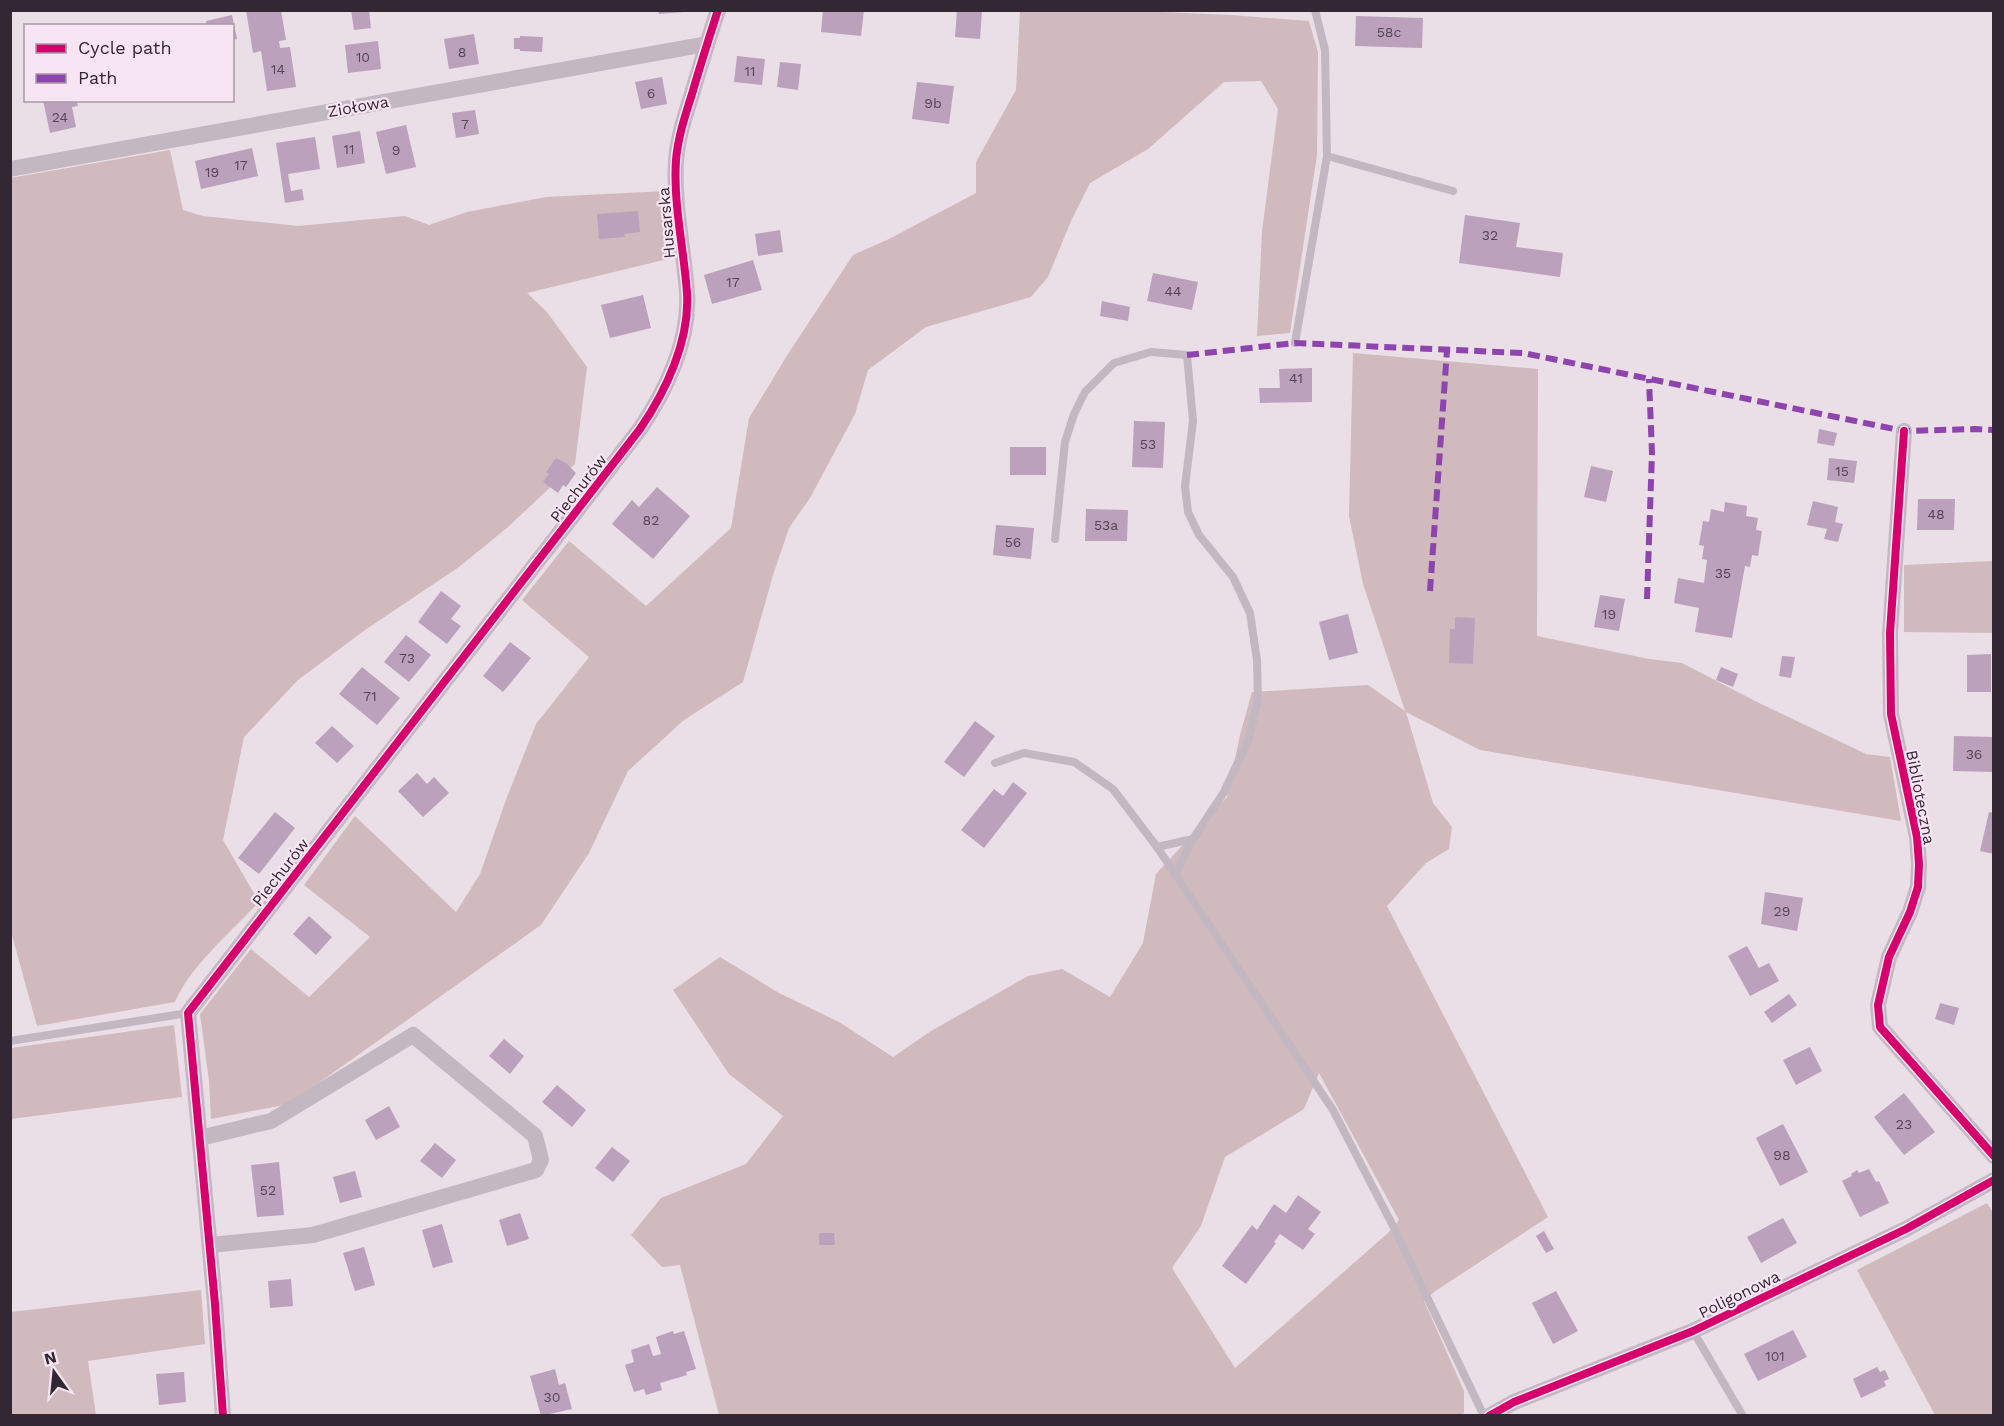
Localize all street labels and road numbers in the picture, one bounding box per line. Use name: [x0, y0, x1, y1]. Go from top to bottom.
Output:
street label: Ziołowa: [326, 92, 390, 121]
street label: Husarska: [654, 186, 679, 259]
street label: Piechurów: [546, 451, 611, 526]
street label: Biblioteczna: [1902, 748, 1939, 846]
street label: Piechurów: [248, 835, 313, 910]
street label: Poligonowa: [1696, 1267, 1783, 1322]

